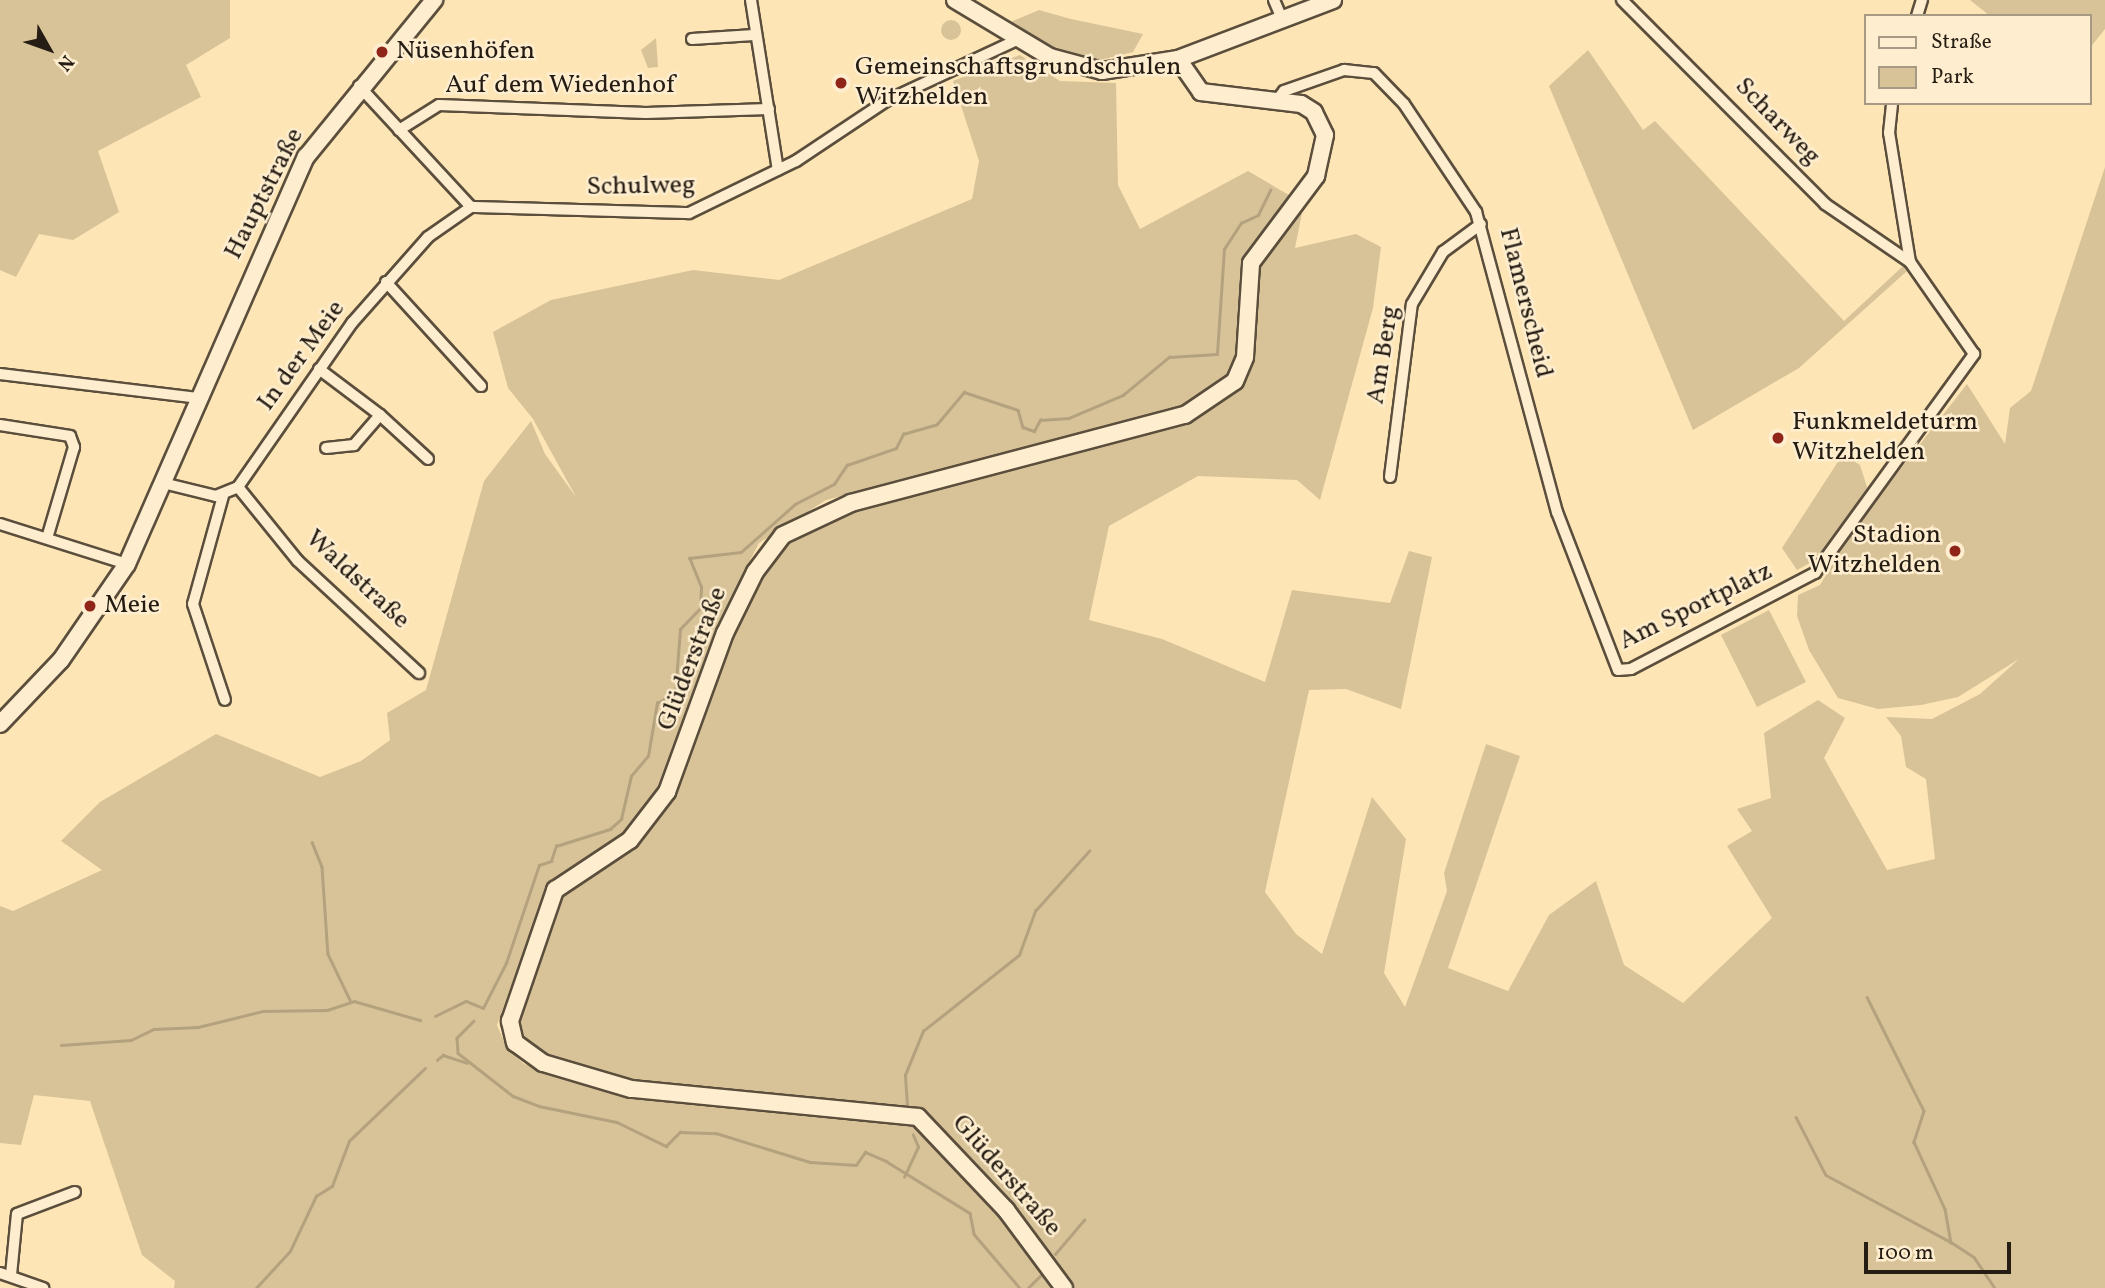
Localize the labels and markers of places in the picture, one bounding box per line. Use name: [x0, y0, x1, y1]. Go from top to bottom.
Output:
place label: Nüsenhöfen: [396, 36, 535, 68]
marker: Nüsenhöfen: [374, 44, 390, 60]
place label: Gemeinschaftsgrundschulen Witzhelden: [855, 52, 1182, 114]
marker: Gemeinschaftsgrundschulen Witzhelden: [833, 75, 849, 91]
place label: Funkmeldeturm Witzhelden: [1792, 407, 1978, 468]
marker: Funkmeldeturm Witzhelden: [1770, 430, 1786, 446]
place label: Stadion Witzhelden: [1808, 520, 1941, 582]
marker: Stadion Witzhelden: [1947, 543, 1963, 559]
place label: Meie: [104, 590, 160, 622]
marker: Meie: [82, 598, 98, 614]

